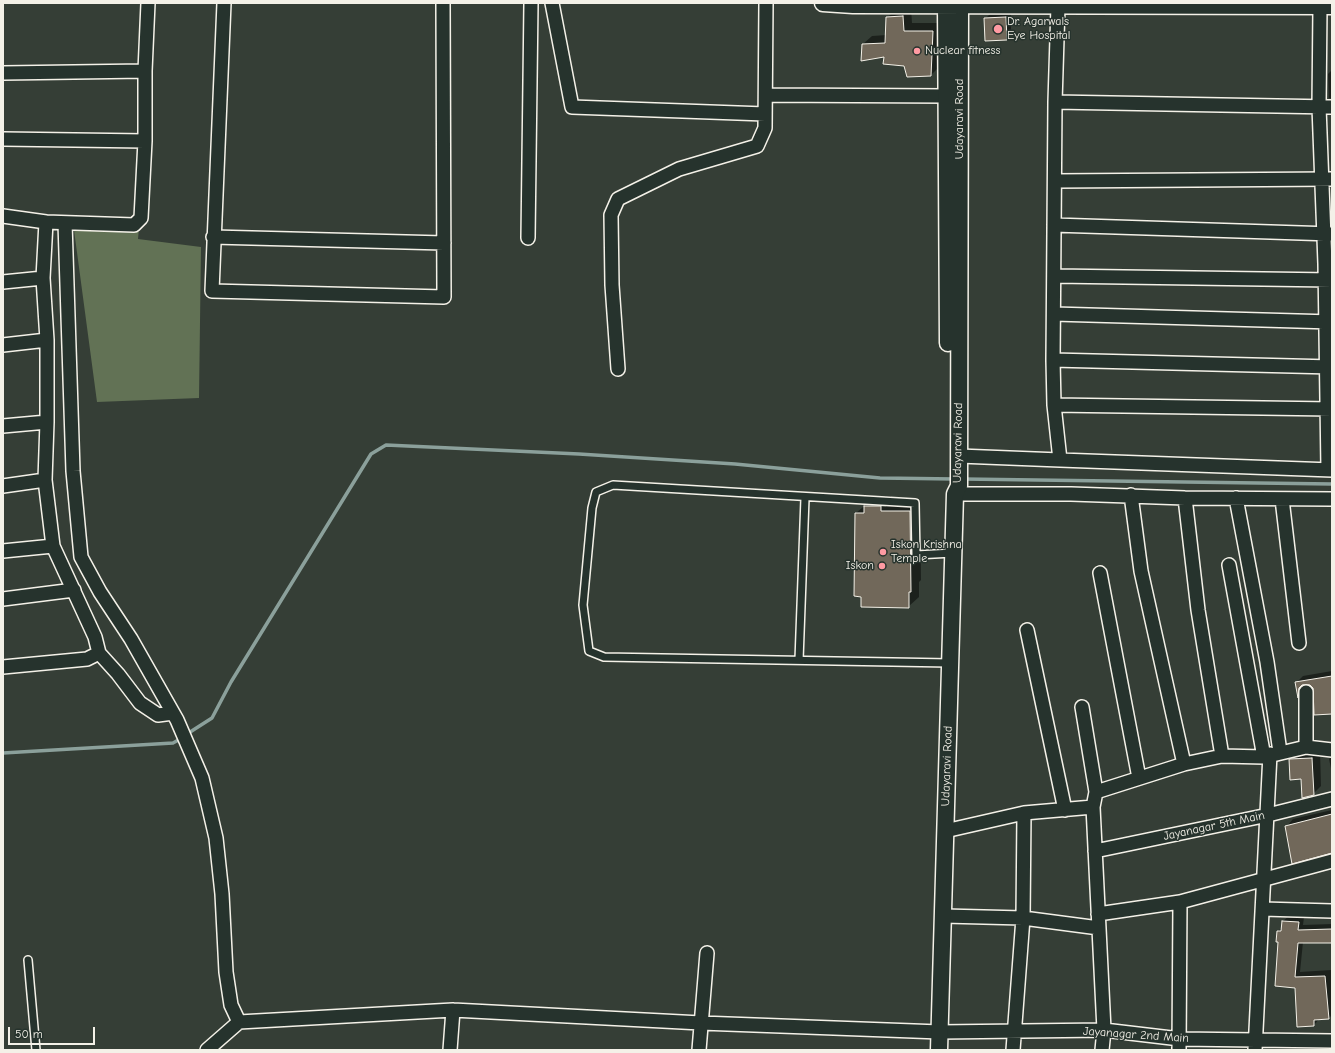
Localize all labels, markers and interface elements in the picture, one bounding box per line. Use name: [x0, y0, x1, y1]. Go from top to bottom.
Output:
place label: Dr. Agarwals Eye Hospital: [1007, 15, 1070, 43]
marker: Dr. Agarwals Eye Hospital: [992, 23, 1004, 35]
place label: Nuclear fitness: [925, 44, 1001, 58]
marker: Nuclear fitness: [912, 46, 922, 56]
street label: Udayaravi Road: [953, 79, 967, 159]
street label: Udayaravi Road: [950, 403, 966, 483]
place label: Iskon Krishna Temple: [891, 538, 962, 566]
marker: Iskon Krishna Temple: [878, 547, 888, 557]
place label: Iskon: [846, 559, 874, 573]
marker: Iskon: [877, 561, 887, 571]
street label: Udayaravi Road: [938, 725, 956, 807]
street label: Jayanagar 5th Main: [1162, 808, 1266, 844]
scale bar: [10, 1019, 97, 1045]
street label: Jayanagar 2nd Main: [1083, 1024, 1189, 1046]
text: 50 m: [15, 1027, 43, 1041]

